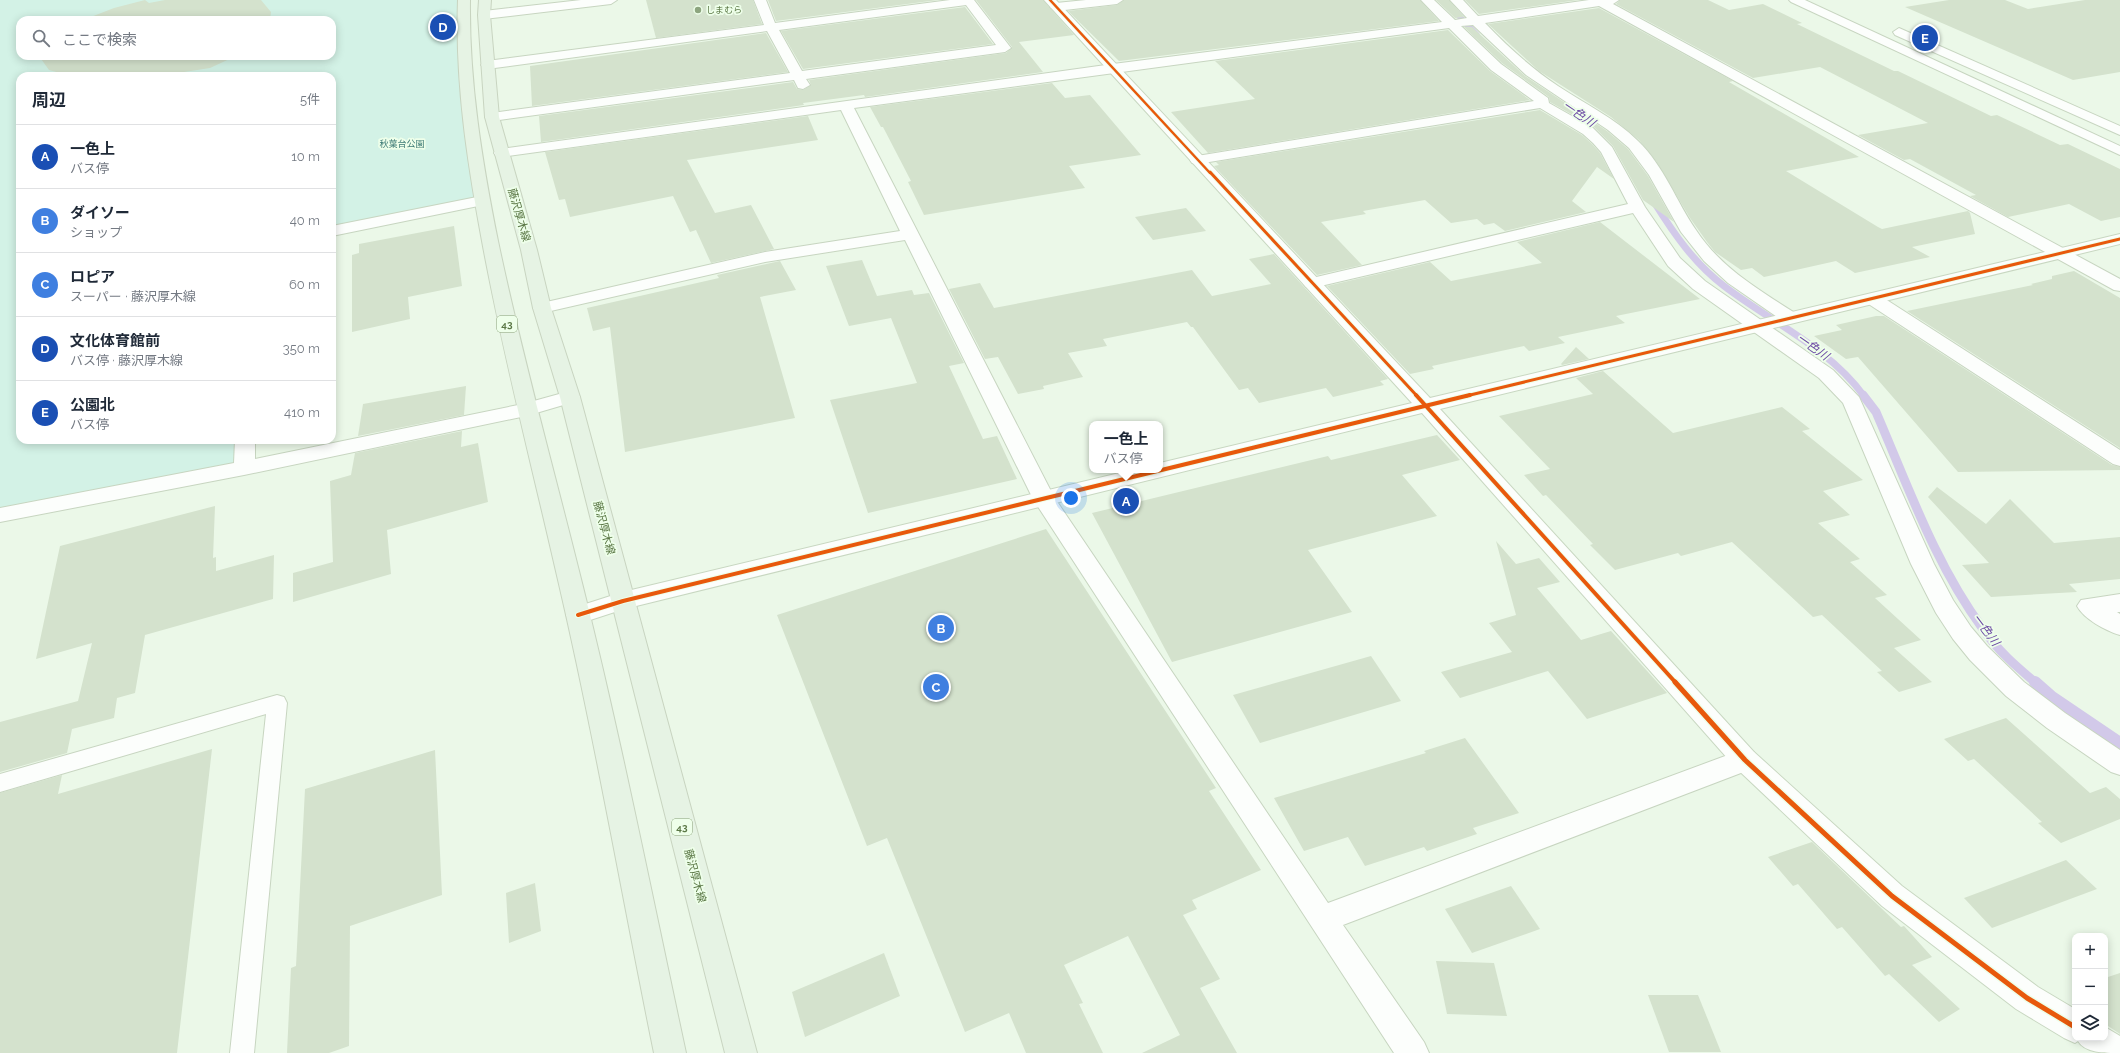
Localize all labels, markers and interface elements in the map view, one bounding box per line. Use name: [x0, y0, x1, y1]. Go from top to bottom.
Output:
marker: しまむら: [693, 5, 703, 15]
place label: しまむら: [706, 5, 742, 15]
pin: D: [430, 12, 456, 42]
search box: [16, 16, 336, 60]
pin: E: [1912, 23, 1938, 53]
icon: search: [30, 27, 52, 49]
text: ここで検索: [62, 31, 137, 49]
text: 周辺: [32, 90, 66, 110]
text: 5件: [300, 92, 320, 107]
water label: 一色川: [1560, 98, 1599, 131]
park label: 秋葉台公園: [379, 139, 425, 149]
text: 一色上: [70, 140, 115, 158]
text: A: [41, 149, 49, 164]
text: 10 m: [291, 149, 320, 164]
text: バス停: [70, 161, 109, 176]
street label: 藤沢厚木線: [505, 187, 533, 243]
text: ダイソー: [70, 204, 130, 222]
text: B: [41, 213, 49, 228]
text: 40 m: [290, 213, 320, 228]
text: ショップ: [70, 225, 122, 240]
text: ロピア: [70, 268, 115, 286]
text: C: [41, 277, 49, 292]
text: 60 m: [289, 277, 320, 292]
text: スーパー · 藤沢厚木線: [70, 289, 196, 304]
road number: 43: [497, 316, 517, 332]
water label: 一色川: [1794, 331, 1833, 364]
text: 文化体育館前: [70, 332, 160, 350]
text: D: [40, 341, 50, 356]
text: 350 m: [283, 341, 320, 356]
text: バス停 · 藤沢厚木線: [70, 353, 183, 368]
text: 公園北: [70, 396, 115, 414]
text: E: [41, 405, 49, 420]
text: 410 m: [284, 405, 320, 420]
text: バス停: [70, 417, 109, 432]
popup: [1089, 421, 1163, 473]
text: 一色上: [1103, 430, 1149, 448]
text: バス停: [1103, 451, 1143, 466]
pin: A: [1113, 486, 1139, 516]
your location: [1061, 488, 1081, 508]
street label: 藤沢厚木線: [591, 500, 617, 556]
water label: 一色川: [1970, 611, 2004, 650]
pin: B: [928, 613, 954, 643]
pin: C: [923, 672, 949, 702]
road number: 43: [672, 819, 692, 835]
street label: 藤沢厚木線: [682, 848, 708, 904]
map controls: [2072, 933, 2108, 1041]
button: +: [2072, 933, 2108, 969]
button: −: [2072, 969, 2108, 1005]
button: layers: [2072, 1005, 2108, 1041]

